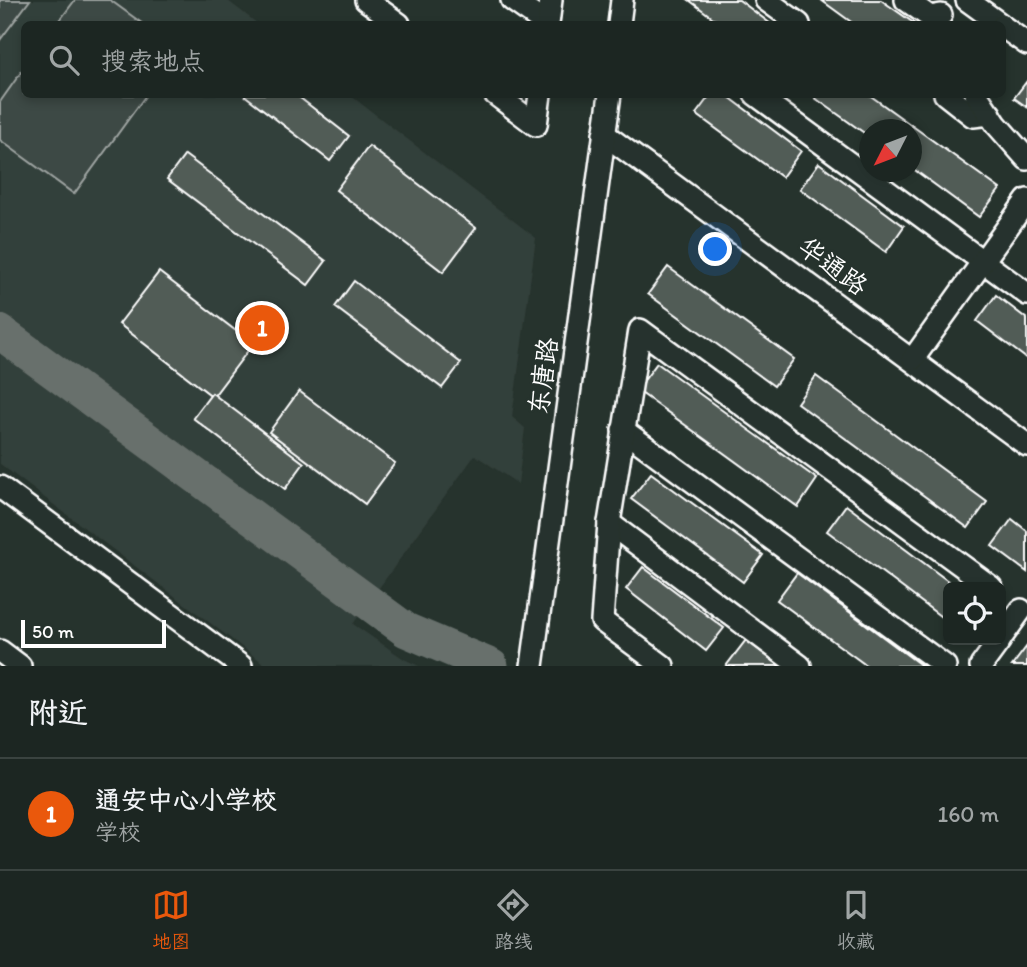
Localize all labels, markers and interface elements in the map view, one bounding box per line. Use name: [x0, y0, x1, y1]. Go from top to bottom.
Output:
search box: [21, 21, 1006, 98]
icon: search: [45, 41, 83, 79]
text: 搜索地点: [101, 45, 205, 77]
north arrow: [859, 119, 922, 182]
street label: 华通路: [792, 230, 874, 302]
your location: [698, 232, 732, 266]
pin: 1: [239, 302, 285, 354]
street label: 东唐路: [522, 335, 564, 417]
map controls: [943, 582, 1006, 645]
button: locate: [943, 582, 1006, 645]
scale bar: [21, 617, 166, 649]
text: 50 m: [32, 620, 74, 643]
text: 附近: [28, 694, 88, 731]
text: 通安中心小学校: [95, 784, 277, 816]
text: 1: [46, 800, 56, 828]
text: 160 m: [937, 800, 999, 828]
text: 学校: [95, 818, 141, 846]
tab: 地图: [152, 886, 190, 953]
tab: 路线: [494, 886, 533, 953]
tab: 收藏: [837, 886, 875, 953]

